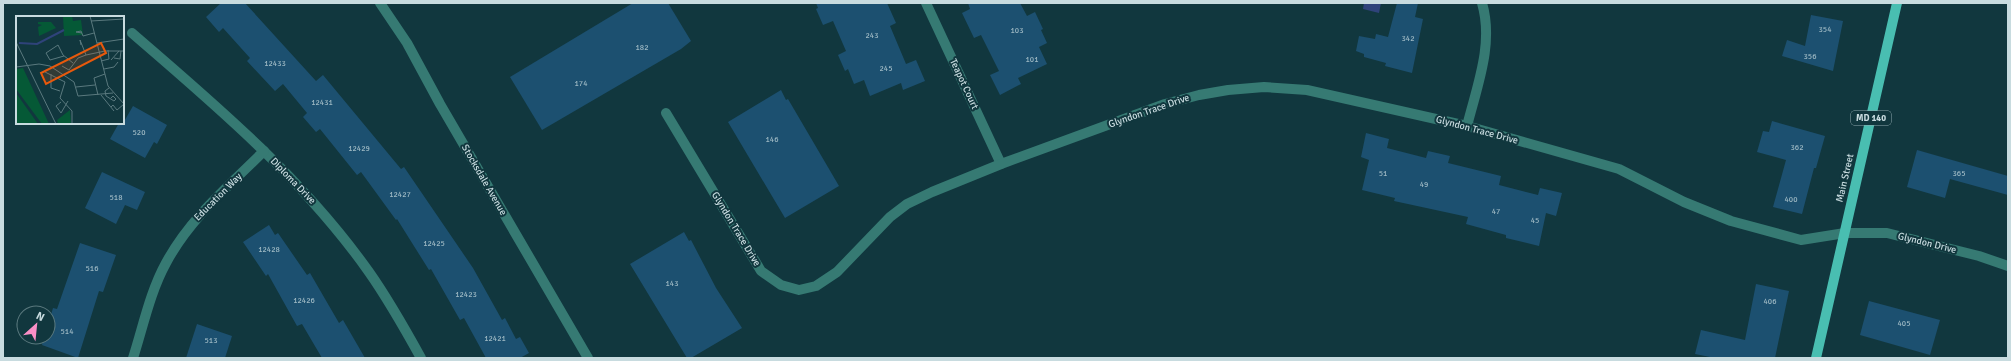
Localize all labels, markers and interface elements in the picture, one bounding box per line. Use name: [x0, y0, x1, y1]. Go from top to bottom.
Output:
inset map: [16, 16, 124, 124]
house number: 354: [1819, 24, 1832, 34]
house number: 103: [1011, 25, 1023, 35]
house number: 243: [866, 30, 878, 40]
house number: 342: [1402, 33, 1414, 43]
house number: 182: [636, 42, 648, 52]
house number: 356: [1804, 51, 1816, 61]
house number: 101: [1026, 54, 1038, 64]
street label: Teapot Court: [947, 57, 981, 112]
house number: 12433: [264, 58, 286, 68]
house number: 245: [880, 63, 892, 73]
house number: 174: [575, 78, 588, 88]
street label: Glyndon Trace Drive: [1107, 92, 1191, 130]
house number: 12431: [311, 97, 333, 107]
road number: MD 140: [1851, 111, 1891, 125]
street label: Glyndon Trace Drive: [1434, 113, 1520, 147]
house number: 520: [133, 127, 145, 137]
house number: 146: [766, 134, 778, 144]
street label: Stocksdale Avenue: [459, 142, 509, 218]
house number: 362: [1791, 142, 1803, 152]
house number: 12429: [348, 143, 370, 153]
street label: Main Street: [1834, 152, 1857, 204]
street label: Diploma Drive: [268, 155, 318, 207]
house number: 51: [1379, 168, 1387, 178]
house number: 365: [1953, 168, 1965, 178]
street label: Education Way: [192, 170, 245, 223]
house number: 49: [1420, 179, 1428, 189]
house number: 12427: [389, 189, 411, 199]
street label: Glyndon Trace Drive: [709, 190, 763, 268]
house number: 518: [110, 192, 122, 202]
house number: 400: [1785, 194, 1797, 204]
house number: 47: [1492, 206, 1500, 216]
house number: 45: [1531, 215, 1539, 225]
street label: Glyndon Drive: [1896, 230, 1958, 256]
house number: 12425: [423, 238, 445, 248]
house number: 12428: [258, 244, 280, 254]
house number: 516: [86, 263, 98, 273]
house number: 143: [666, 278, 678, 288]
house number: 12423: [455, 289, 477, 299]
house number: 12426: [293, 295, 315, 305]
house number: 406: [1764, 296, 1776, 306]
north arrow: [16, 305, 56, 345]
text: N: [34, 309, 47, 324]
house number: 405: [1898, 318, 1910, 328]
house number: 514: [61, 326, 74, 336]
house number: 12421: [484, 333, 506, 343]
house number: 513: [205, 335, 217, 345]

